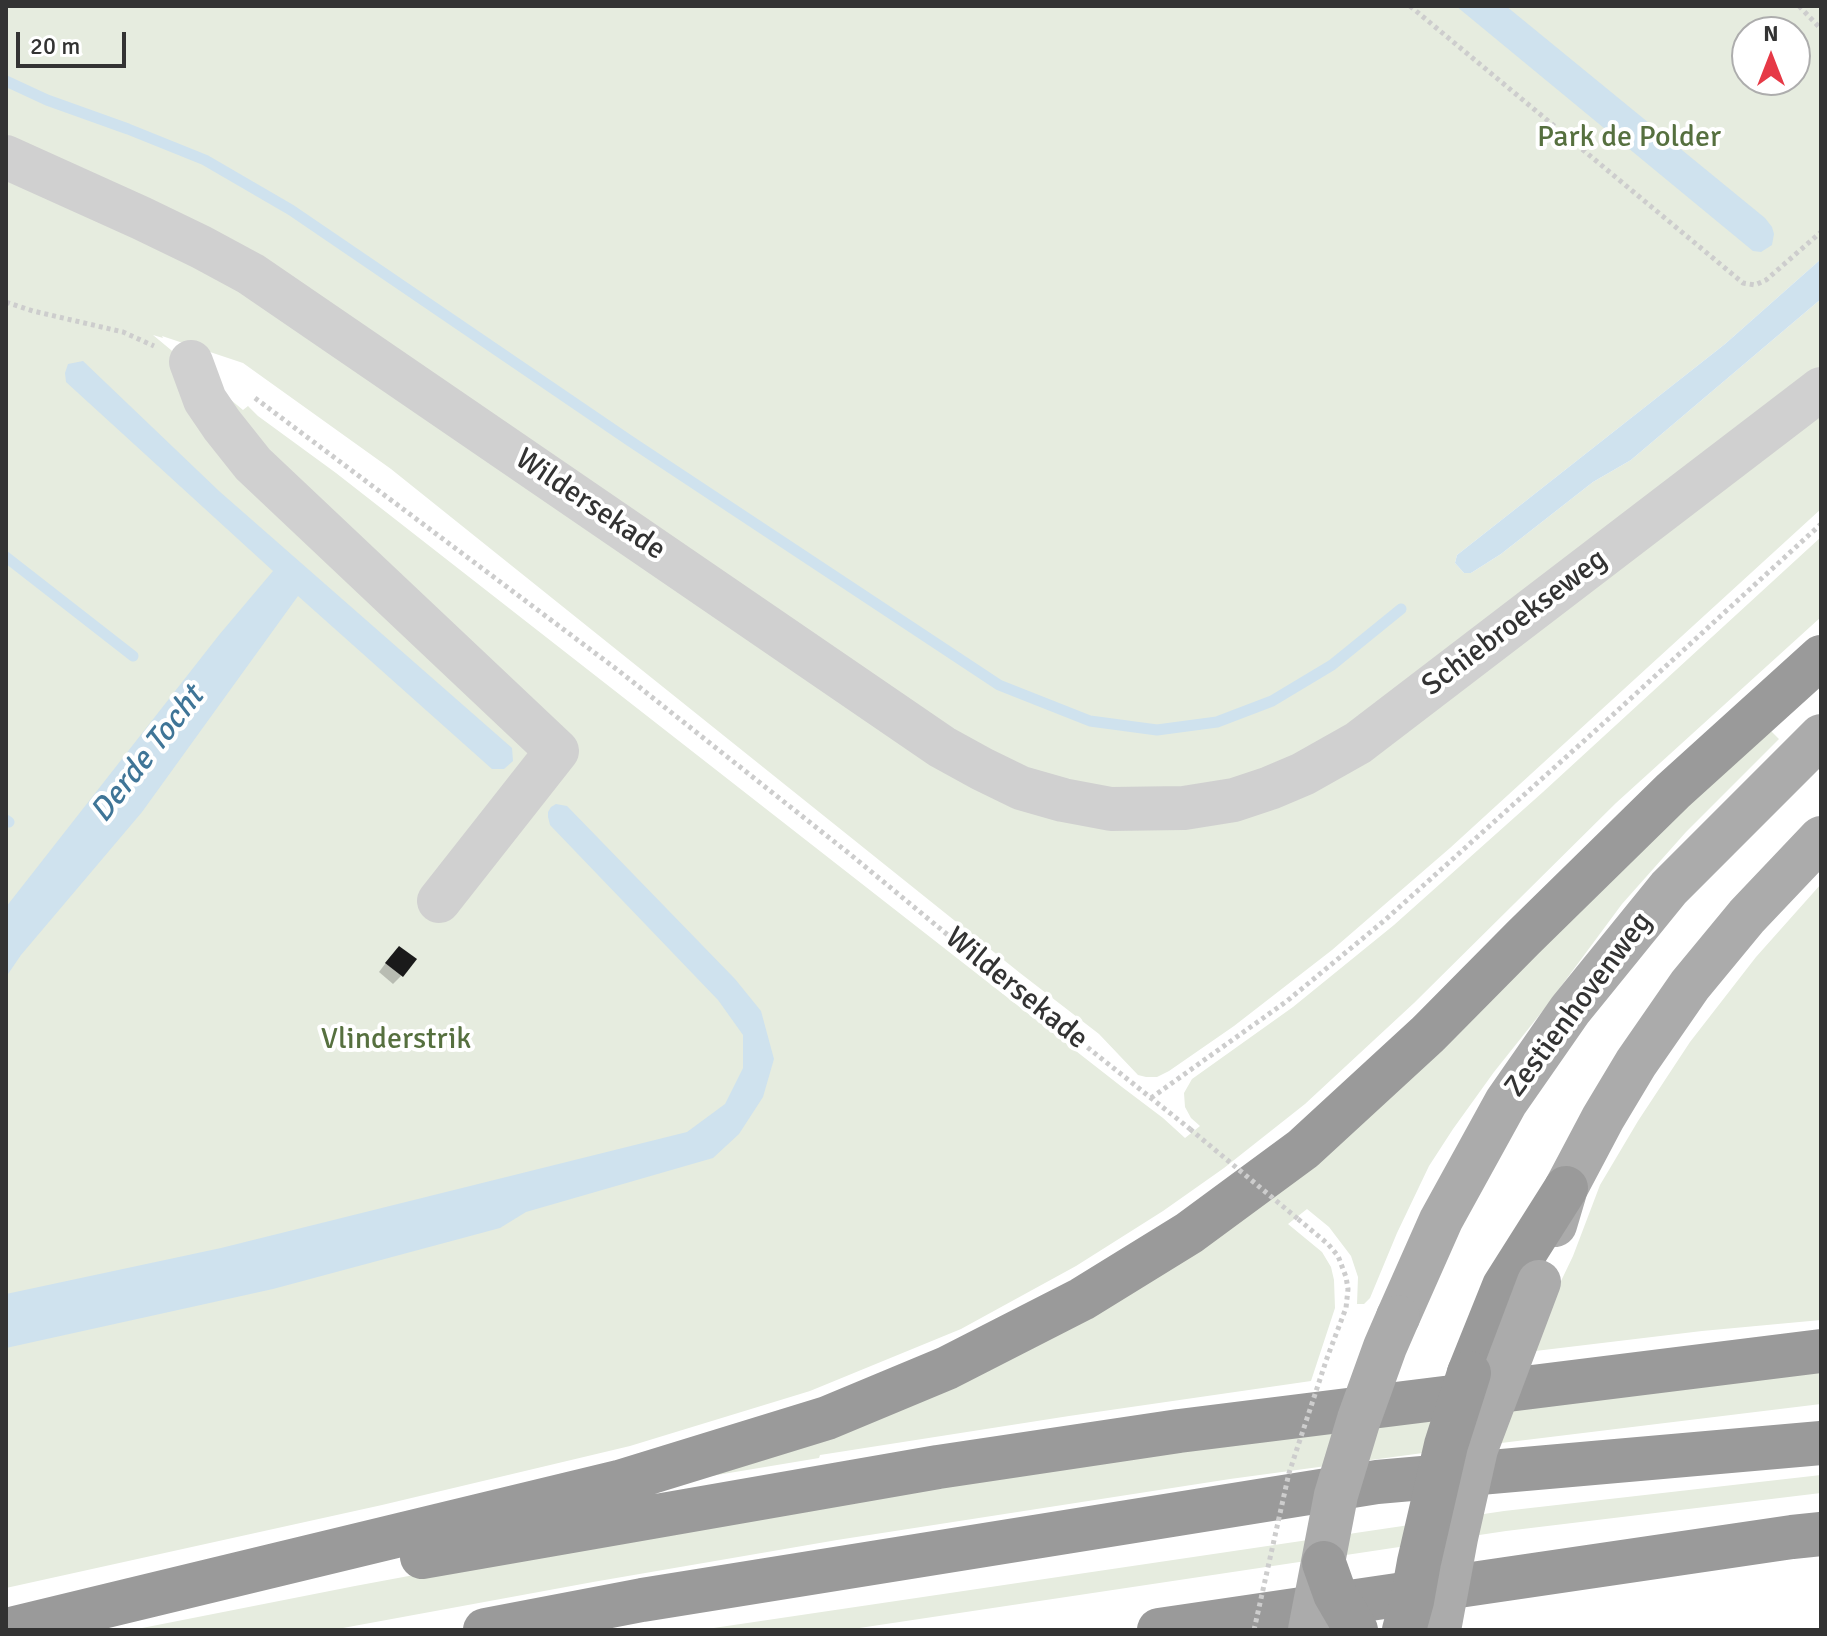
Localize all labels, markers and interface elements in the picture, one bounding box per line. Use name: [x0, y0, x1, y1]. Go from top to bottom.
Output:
scale bar: [20, 16, 130, 66]
north arrow: [1731, 16, 1811, 96]
text: N: [1763, 20, 1779, 47]
text: 20 m: [30, 31, 80, 61]
park label: Park de Polder: [1537, 120, 1721, 156]
street label: Wildersekade: [508, 442, 672, 568]
street label: Schiebroekseweg: [1415, 542, 1615, 704]
water label: Derde Tocht: [83, 679, 213, 831]
street label: Zestienhovenweg: [1498, 905, 1660, 1105]
street label: Wildersekade: [937, 920, 1095, 1058]
park label: Vlinderstrik: [321, 1022, 471, 1058]

